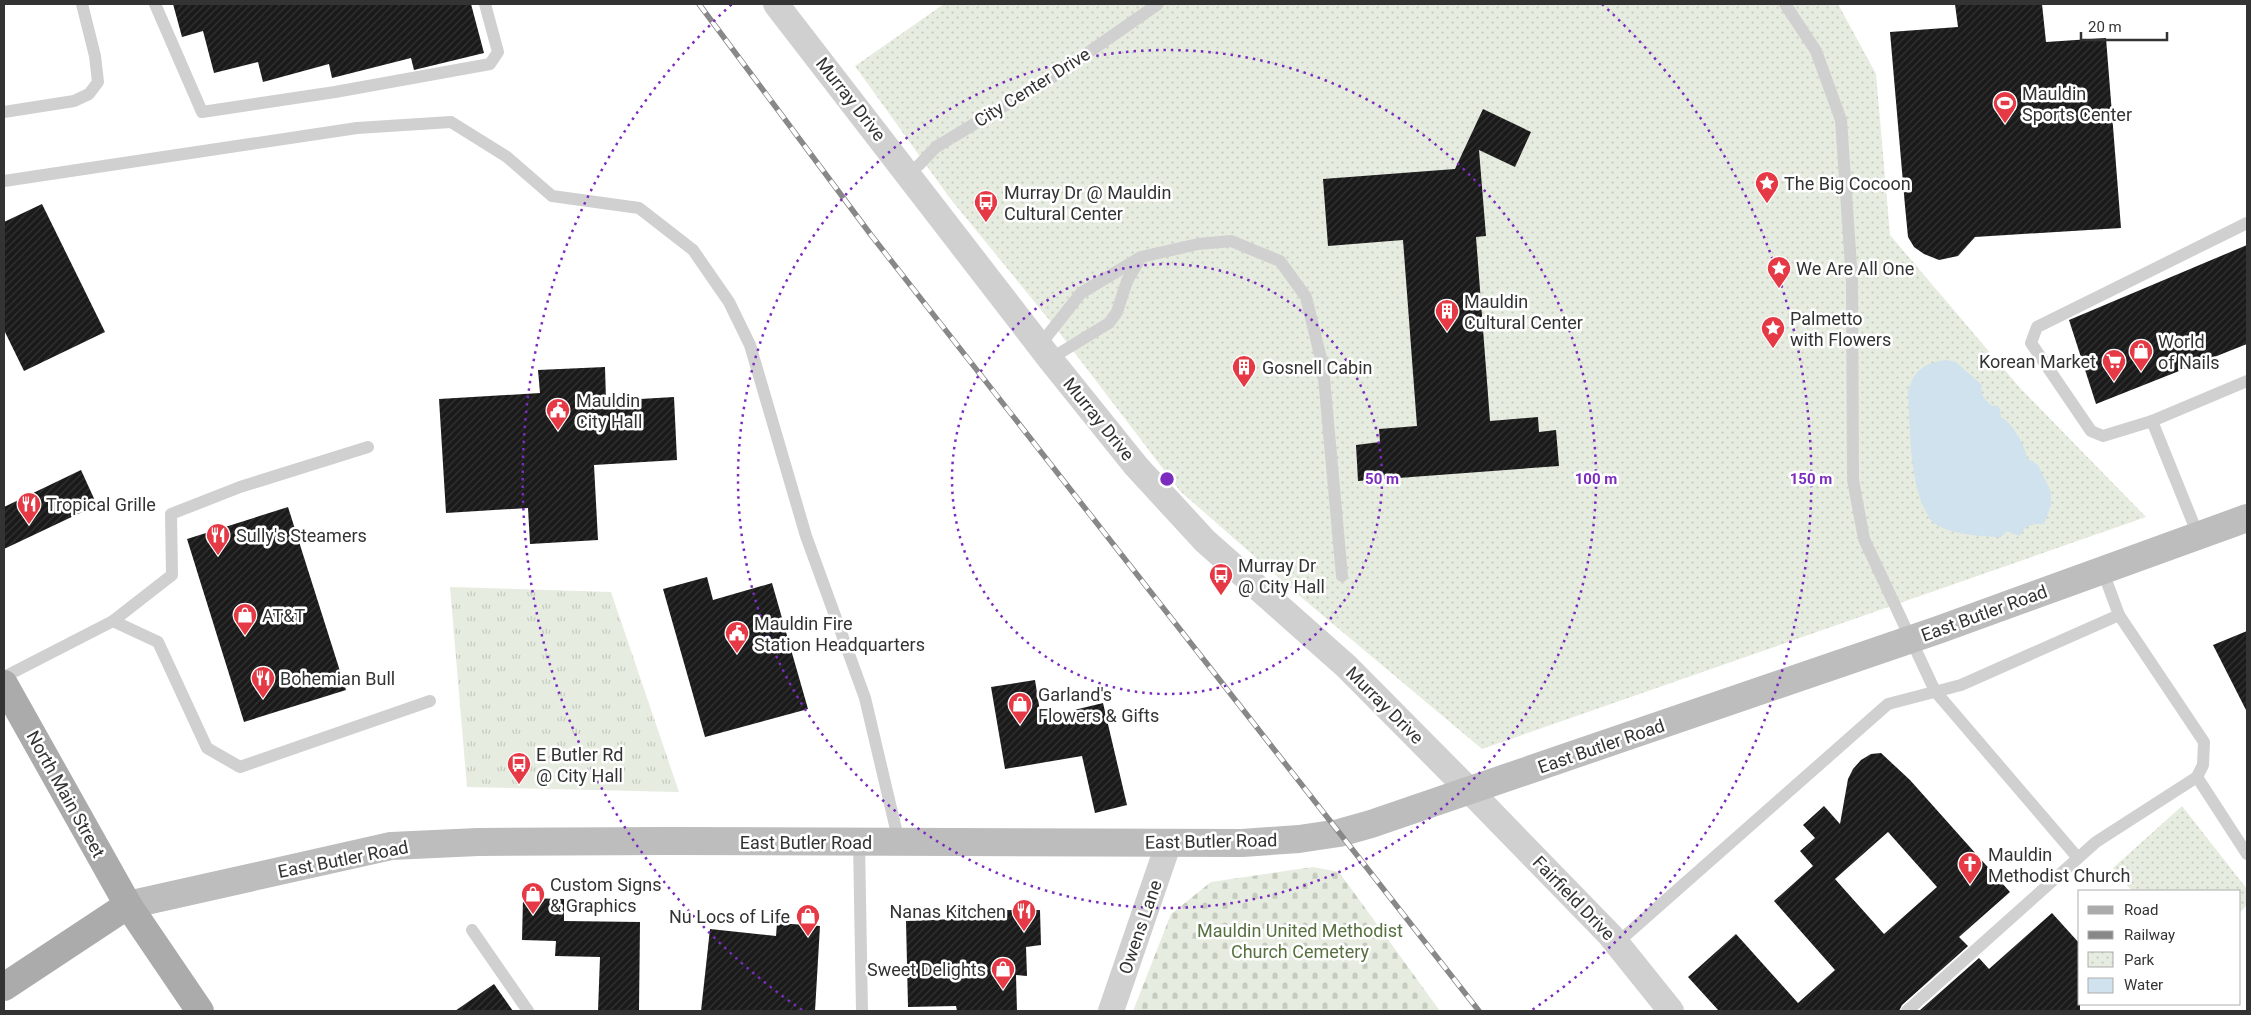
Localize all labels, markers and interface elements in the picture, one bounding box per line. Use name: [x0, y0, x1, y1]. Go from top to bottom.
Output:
scale bar: [2081, 10, 2167, 42]
text: 20 m: [2088, 18, 2122, 36]
street label: City Center Drive: [970, 43, 1094, 131]
street label: Murray Drive: [812, 53, 890, 145]
place label: Mauldin Sports Center: [2022, 83, 2132, 125]
sports icon: Mauldin Sports Center: [1992, 90, 2018, 124]
place icon: The Big Cocoon: [1754, 170, 1780, 204]
place label: The Big Cocoon: [1784, 173, 1911, 194]
place label: Murray Dr @ Mauldin Cultural Center: [1004, 182, 1171, 224]
bus stop icon: Murray Dr @ Mauldin Cultural Center: [973, 189, 999, 223]
place icon: We Are All One: [1766, 255, 1792, 289]
place label: We Are All One: [1796, 258, 1914, 279]
place label: Mauldin Cultural Center: [1464, 291, 1583, 333]
building icon: Mauldin Cultural Center: [1434, 298, 1460, 332]
place label: Palmetto with Flowers: [1790, 308, 1891, 350]
place icon: Palmetto with Flowers: [1760, 315, 1786, 349]
place label: World of Nails: [2158, 331, 2220, 373]
shop icon: World of Nails: [2128, 338, 2154, 372]
supermarket icon: Korean Market: [2101, 348, 2127, 382]
place label: Korean Market: [1979, 351, 2096, 372]
building icon: Gosnell Cabin: [1231, 354, 1257, 388]
place label: Gosnell Cabin: [1262, 357, 1372, 378]
street label: Murray Drive: [1059, 373, 1139, 465]
place label: Mauldin City Hall: [576, 390, 642, 432]
public building icon: Mauldin City Hall: [545, 397, 571, 431]
centre of rings: [1158, 470, 1176, 488]
text: 50 m: [1365, 470, 1399, 488]
text: 100 m: [1575, 470, 1617, 488]
text: 150 m: [1790, 470, 1832, 488]
restaurant icon: Tropical Grille: [16, 491, 42, 525]
place label: Tropical Grille: [46, 494, 156, 515]
restaurant icon: Sully's Steamers: [205, 522, 231, 556]
place label: Sully's Steamers: [236, 525, 367, 546]
place label: Murray Dr @ City Hall: [1238, 555, 1325, 597]
bus stop icon: Murray Dr @ City Hall: [1208, 562, 1234, 596]
street label: East Butler Road: [1918, 580, 2050, 646]
shop icon: AT&T: [232, 602, 258, 636]
place label: AT&T: [262, 605, 306, 626]
place label: Mauldin Fire Station Headquarters: [754, 613, 925, 655]
public building icon: Mauldin Fire Station Headquarters: [724, 620, 750, 654]
street label: Murray Drive: [1342, 662, 1428, 748]
restaurant icon: Bohemian Bull: [250, 665, 276, 699]
place label: Bohemian Bull: [280, 668, 395, 689]
place label: Garland's Flowers & Gifts: [1038, 684, 1159, 726]
shop icon: Garland's Flowers & Gifts: [1007, 691, 1033, 725]
street label: East Butler Road: [1535, 715, 1667, 777]
street label: North Main Street: [22, 727, 110, 861]
place label: E Butler Rd @ City Hall: [536, 744, 623, 786]
bus stop icon: E Butler Rd @ City Hall: [506, 751, 532, 785]
street label: East Butler Road: [1145, 829, 1277, 853]
street label: East Butler Road: [740, 832, 872, 853]
street label: East Butler Road: [276, 836, 410, 882]
place label: Mauldin Methodist Church: [1988, 844, 2130, 886]
church icon: Mauldin Methodist Church: [1957, 851, 1983, 885]
street label: Fairfield Drive: [1529, 852, 1619, 944]
place label: Custom Signs & Graphics: [550, 874, 662, 916]
street label: Owens Lane: [1114, 877, 1166, 977]
shop icon: Custom Signs & Graphics: [520, 881, 546, 915]
legend: [2078, 890, 2241, 1005]
restaurant icon: Nanas Kitchen: [1011, 898, 1037, 932]
place label: Nanas Kitchen: [890, 901, 1006, 922]
text: Road: [2124, 901, 2158, 919]
shop icon: Nu Locs of Life: [795, 903, 821, 937]
place label: Nu Locs of Life: [669, 906, 790, 927]
park label: Mauldin United Methodist Church Cemetery: [1197, 920, 1403, 962]
text: Railway: [2124, 926, 2175, 944]
text: Park: [2124, 951, 2155, 969]
shop icon: Sweet Delights: [990, 956, 1016, 990]
place label: Sweet Delights: [867, 959, 986, 980]
text: Water: [2124, 976, 2163, 994]

